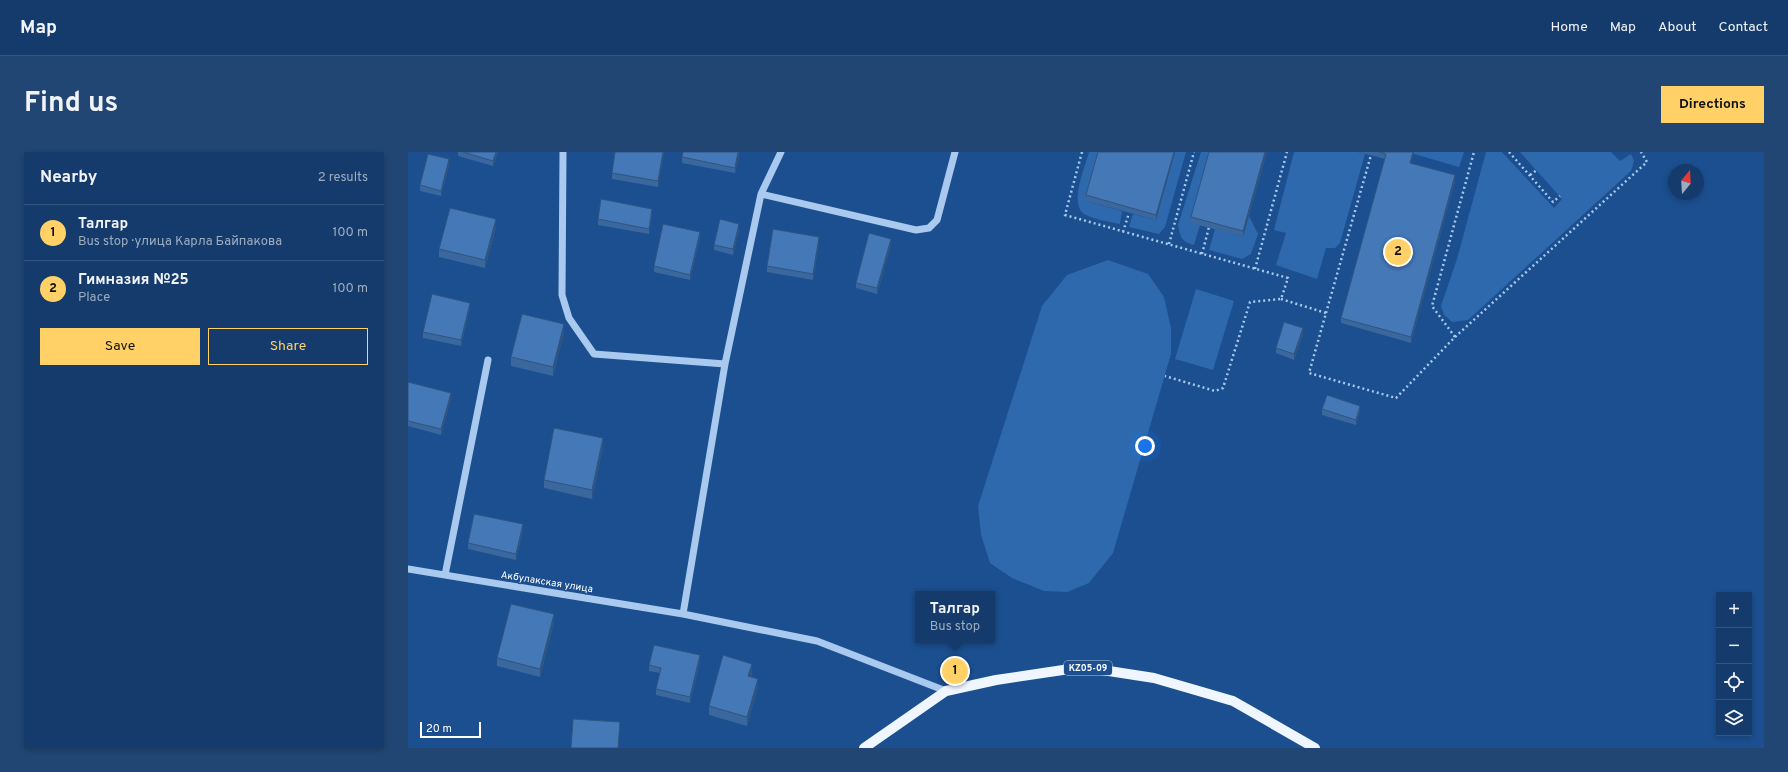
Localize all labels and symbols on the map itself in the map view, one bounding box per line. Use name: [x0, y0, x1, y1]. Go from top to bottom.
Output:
north arrow: [1668, 164, 1704, 200]
pin: 2: [1385, 237, 1411, 267]
your location: [1135, 436, 1155, 456]
street label: Акбулакская улица: [500, 569, 594, 596]
pin: 1: [942, 656, 968, 686]
road number: KZ05-09: [1064, 661, 1112, 675]
scale bar: [420, 720, 481, 739]

